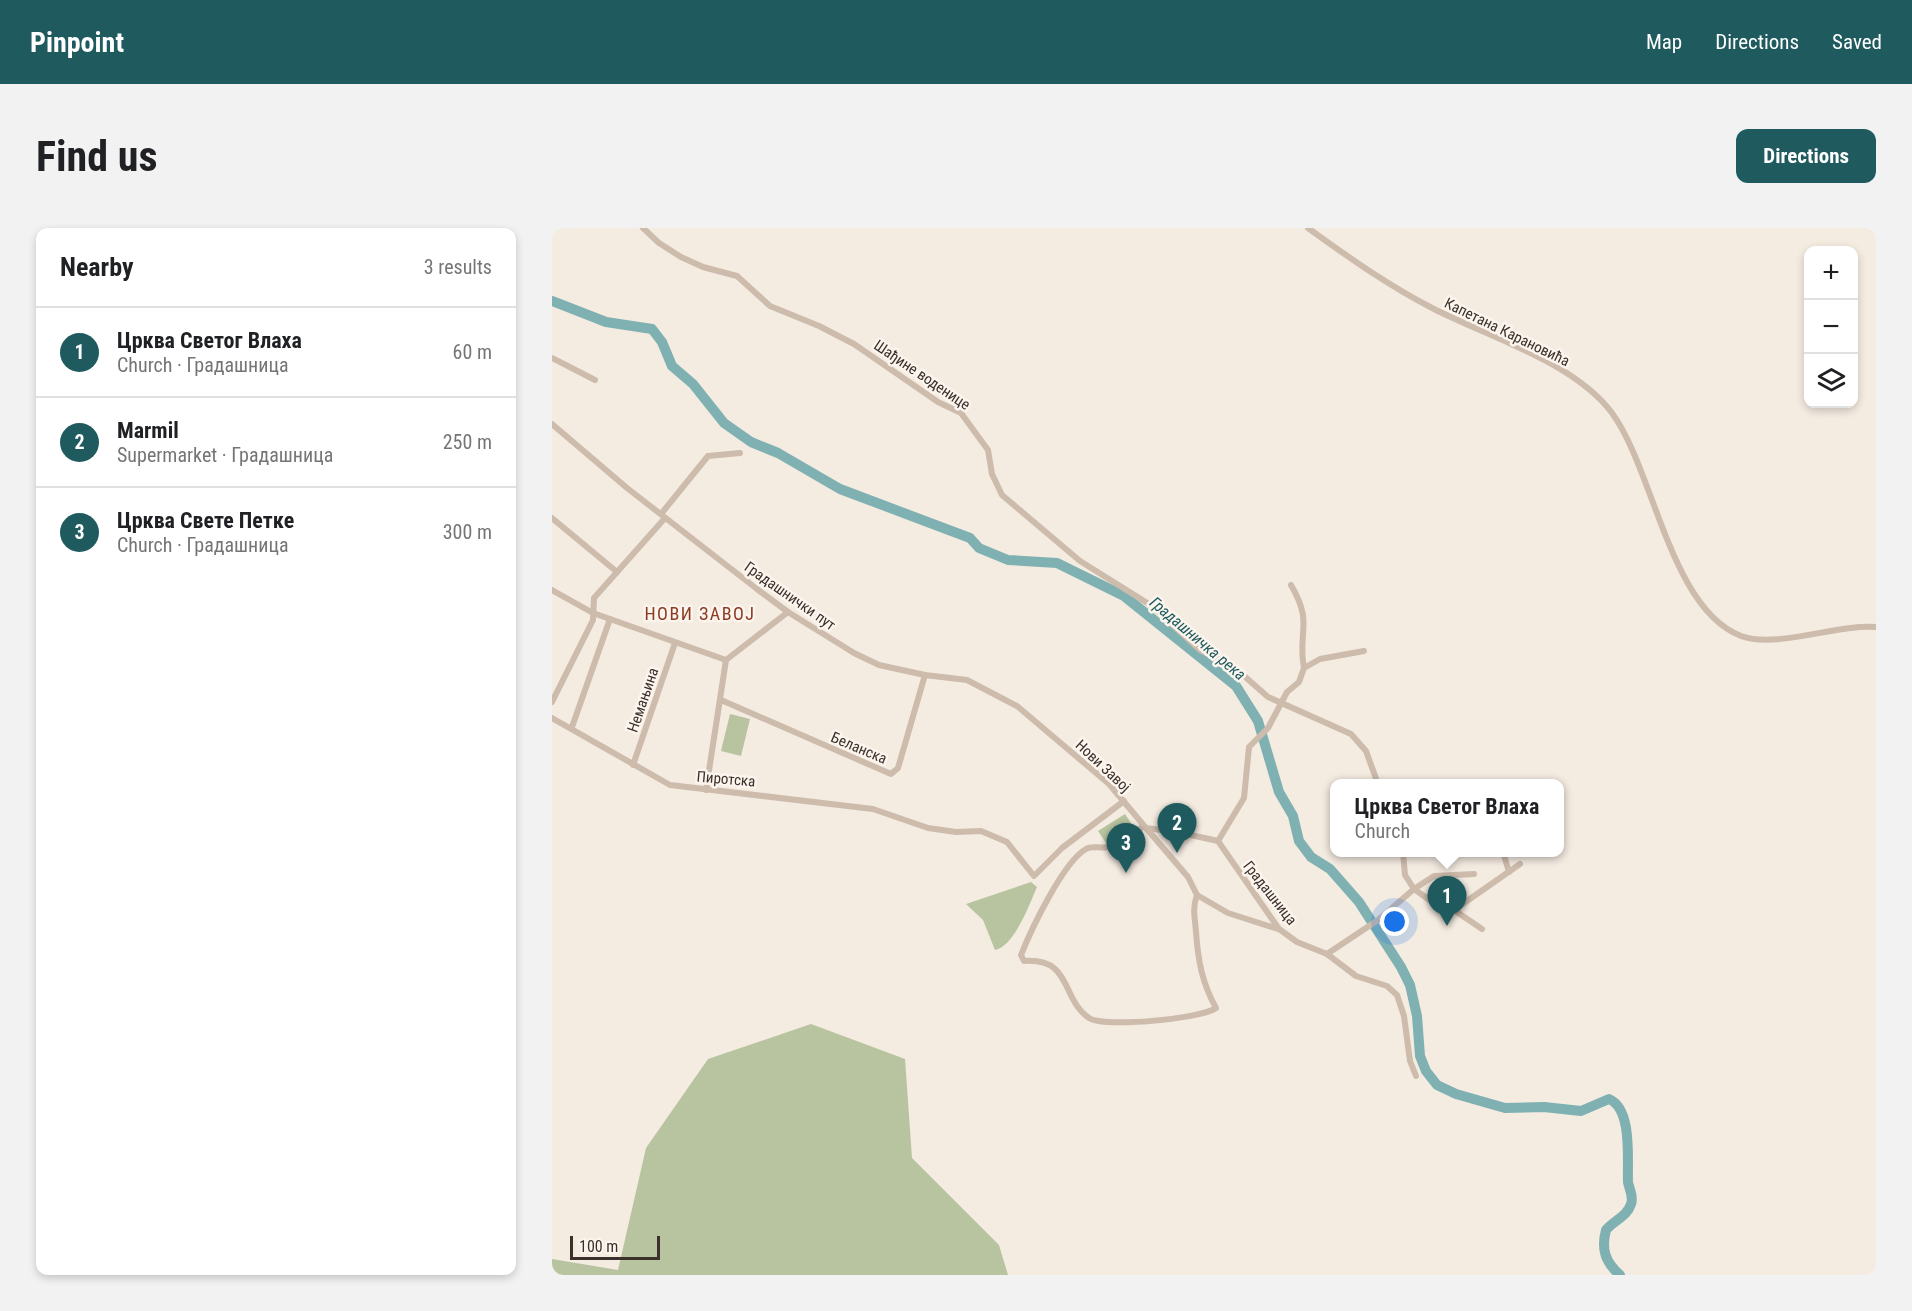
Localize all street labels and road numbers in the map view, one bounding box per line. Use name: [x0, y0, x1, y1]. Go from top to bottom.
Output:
street label: Капетана Карановића: [1441, 294, 1573, 370]
street label: Шађине воденице: [870, 336, 974, 414]
street label: Градашнички пут: [741, 558, 839, 634]
street label: Немањина: [624, 665, 662, 735]
street label: Беланска: [828, 728, 890, 768]
street label: Нови Завој: [1072, 736, 1134, 796]
street label: Пиротска: [696, 767, 756, 791]
street label: Градашница: [1239, 857, 1301, 929]

